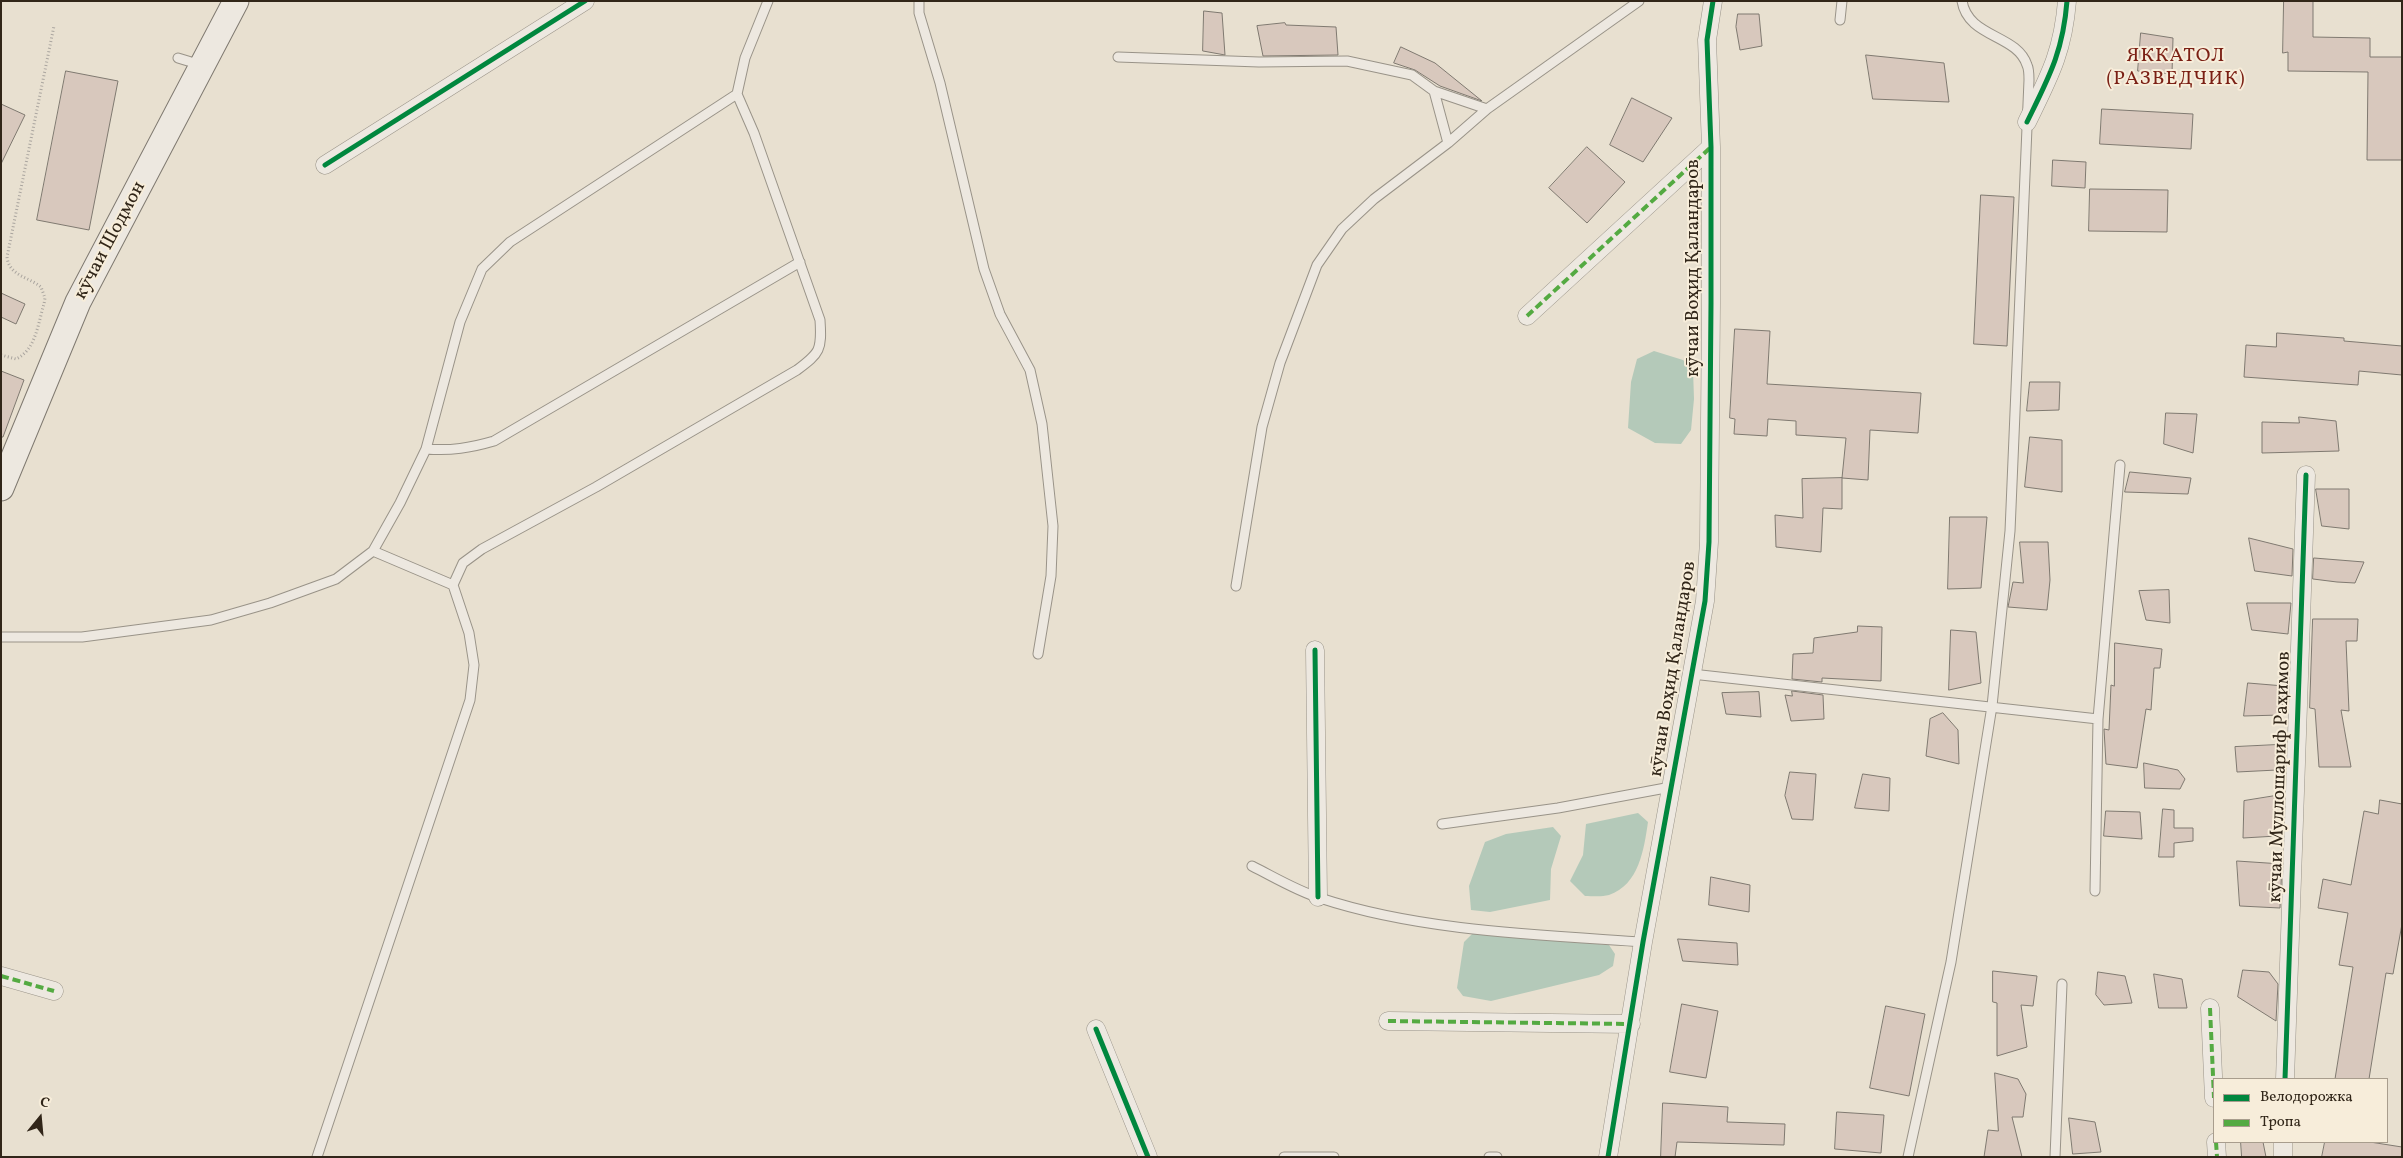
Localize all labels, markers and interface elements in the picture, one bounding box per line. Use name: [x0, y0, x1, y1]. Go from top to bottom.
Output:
district label: ЯККАТОЛ (РАЗВЕДЧИК): [2105, 45, 2247, 92]
street label: кӯчаи Воҳид Қаландаров: [1684, 159, 1706, 377]
street label: кӯчаи Шодмон: [70, 178, 152, 304]
street label: кӯчаи Воҳид Қаландаров: [1646, 560, 1702, 778]
street label: кӯчаи Муллошариф Раҳимов: [2265, 651, 2297, 903]
legend: [2213, 1078, 2388, 1143]
text: Велодорожка: [2260, 1087, 2353, 1108]
north arrow: [15, 1093, 65, 1143]
text: С: [37, 1093, 52, 1114]
text: Тропа: [2260, 1112, 2301, 1133]

